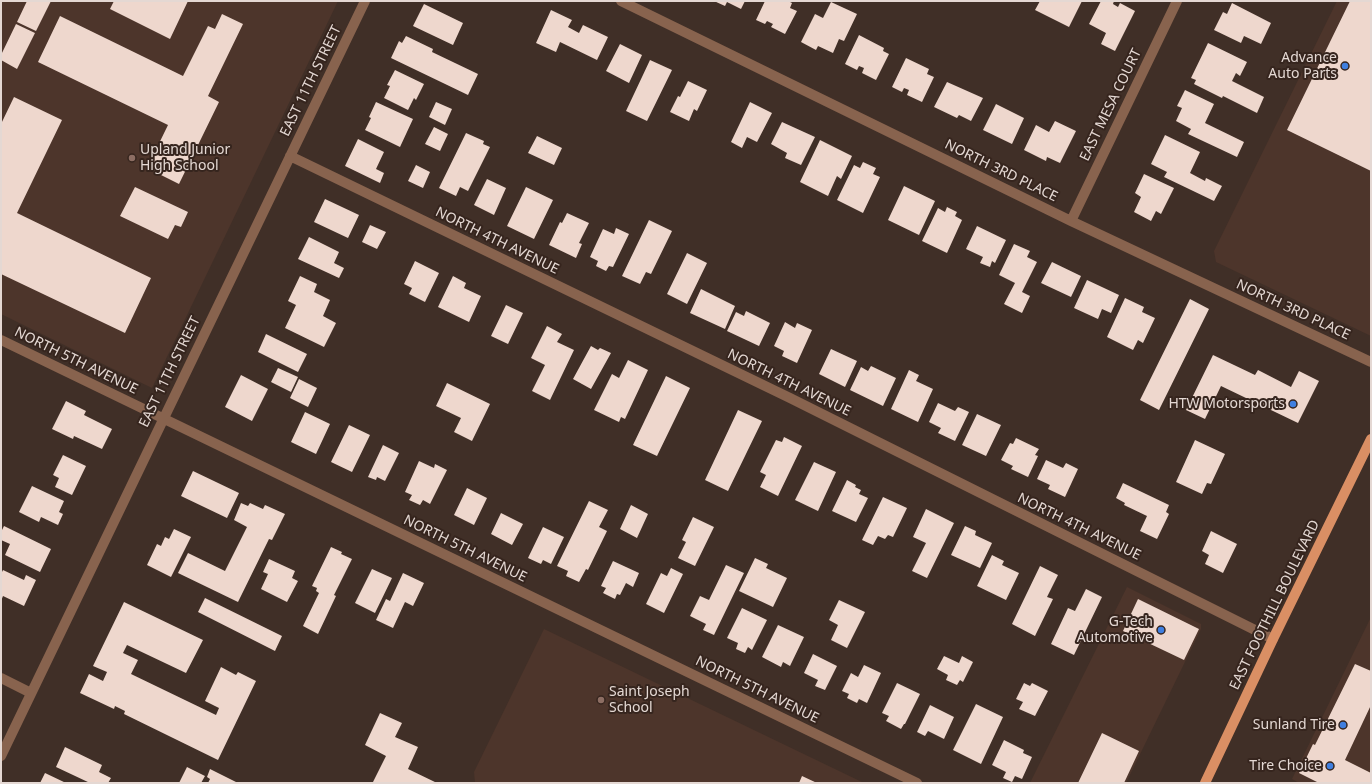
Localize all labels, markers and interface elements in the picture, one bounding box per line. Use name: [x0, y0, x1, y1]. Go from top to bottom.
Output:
street label: EAST 11TH STREET: [277, 23, 345, 139]
street label: EAST MESA COURT: [1077, 46, 1145, 164]
place label: Advance Auto Parts: [1268, 50, 1337, 82]
marker: Advance Auto Parts: [1340, 61, 1350, 71]
street label: NORTH 3RD PLACE: [942, 136, 1060, 206]
place label: Upland Junior High School: [140, 142, 230, 174]
marker: Upland Junior High School: [127, 153, 137, 163]
street label: NORTH 4TH AVENUE: [433, 204, 561, 278]
street label: NORTH 3RD PLACE: [1233, 276, 1353, 344]
street label: EAST 11TH STREET: [136, 314, 204, 430]
street label: NORTH 5TH AVENUE: [12, 324, 140, 398]
street label: NORTH 4TH AVENUE: [725, 346, 853, 420]
place label: HTW Motorsports: [1168, 396, 1285, 412]
marker: HTW Motorsports: [1288, 399, 1298, 409]
street label: NORTH 4TH AVENUE: [1015, 490, 1143, 564]
street label: NORTH 5TH AVENUE: [401, 512, 529, 586]
street label: EAST FOOTHILL BOULEVARD: [1226, 517, 1324, 693]
place label: G-Tech Automotive: [1077, 614, 1153, 646]
marker: G-Tech Automotive: [1156, 625, 1166, 635]
street label: NORTH 5TH AVENUE: [693, 653, 821, 727]
place label: Saint Joseph School: [609, 684, 690, 716]
marker: Saint Joseph School: [596, 695, 606, 705]
place label: Sunland Tire: [1253, 717, 1335, 733]
marker: Sunland Tire: [1338, 720, 1348, 730]
place label: Tire Choice: [1249, 758, 1322, 774]
marker: Tire Choice: [1325, 761, 1335, 771]

